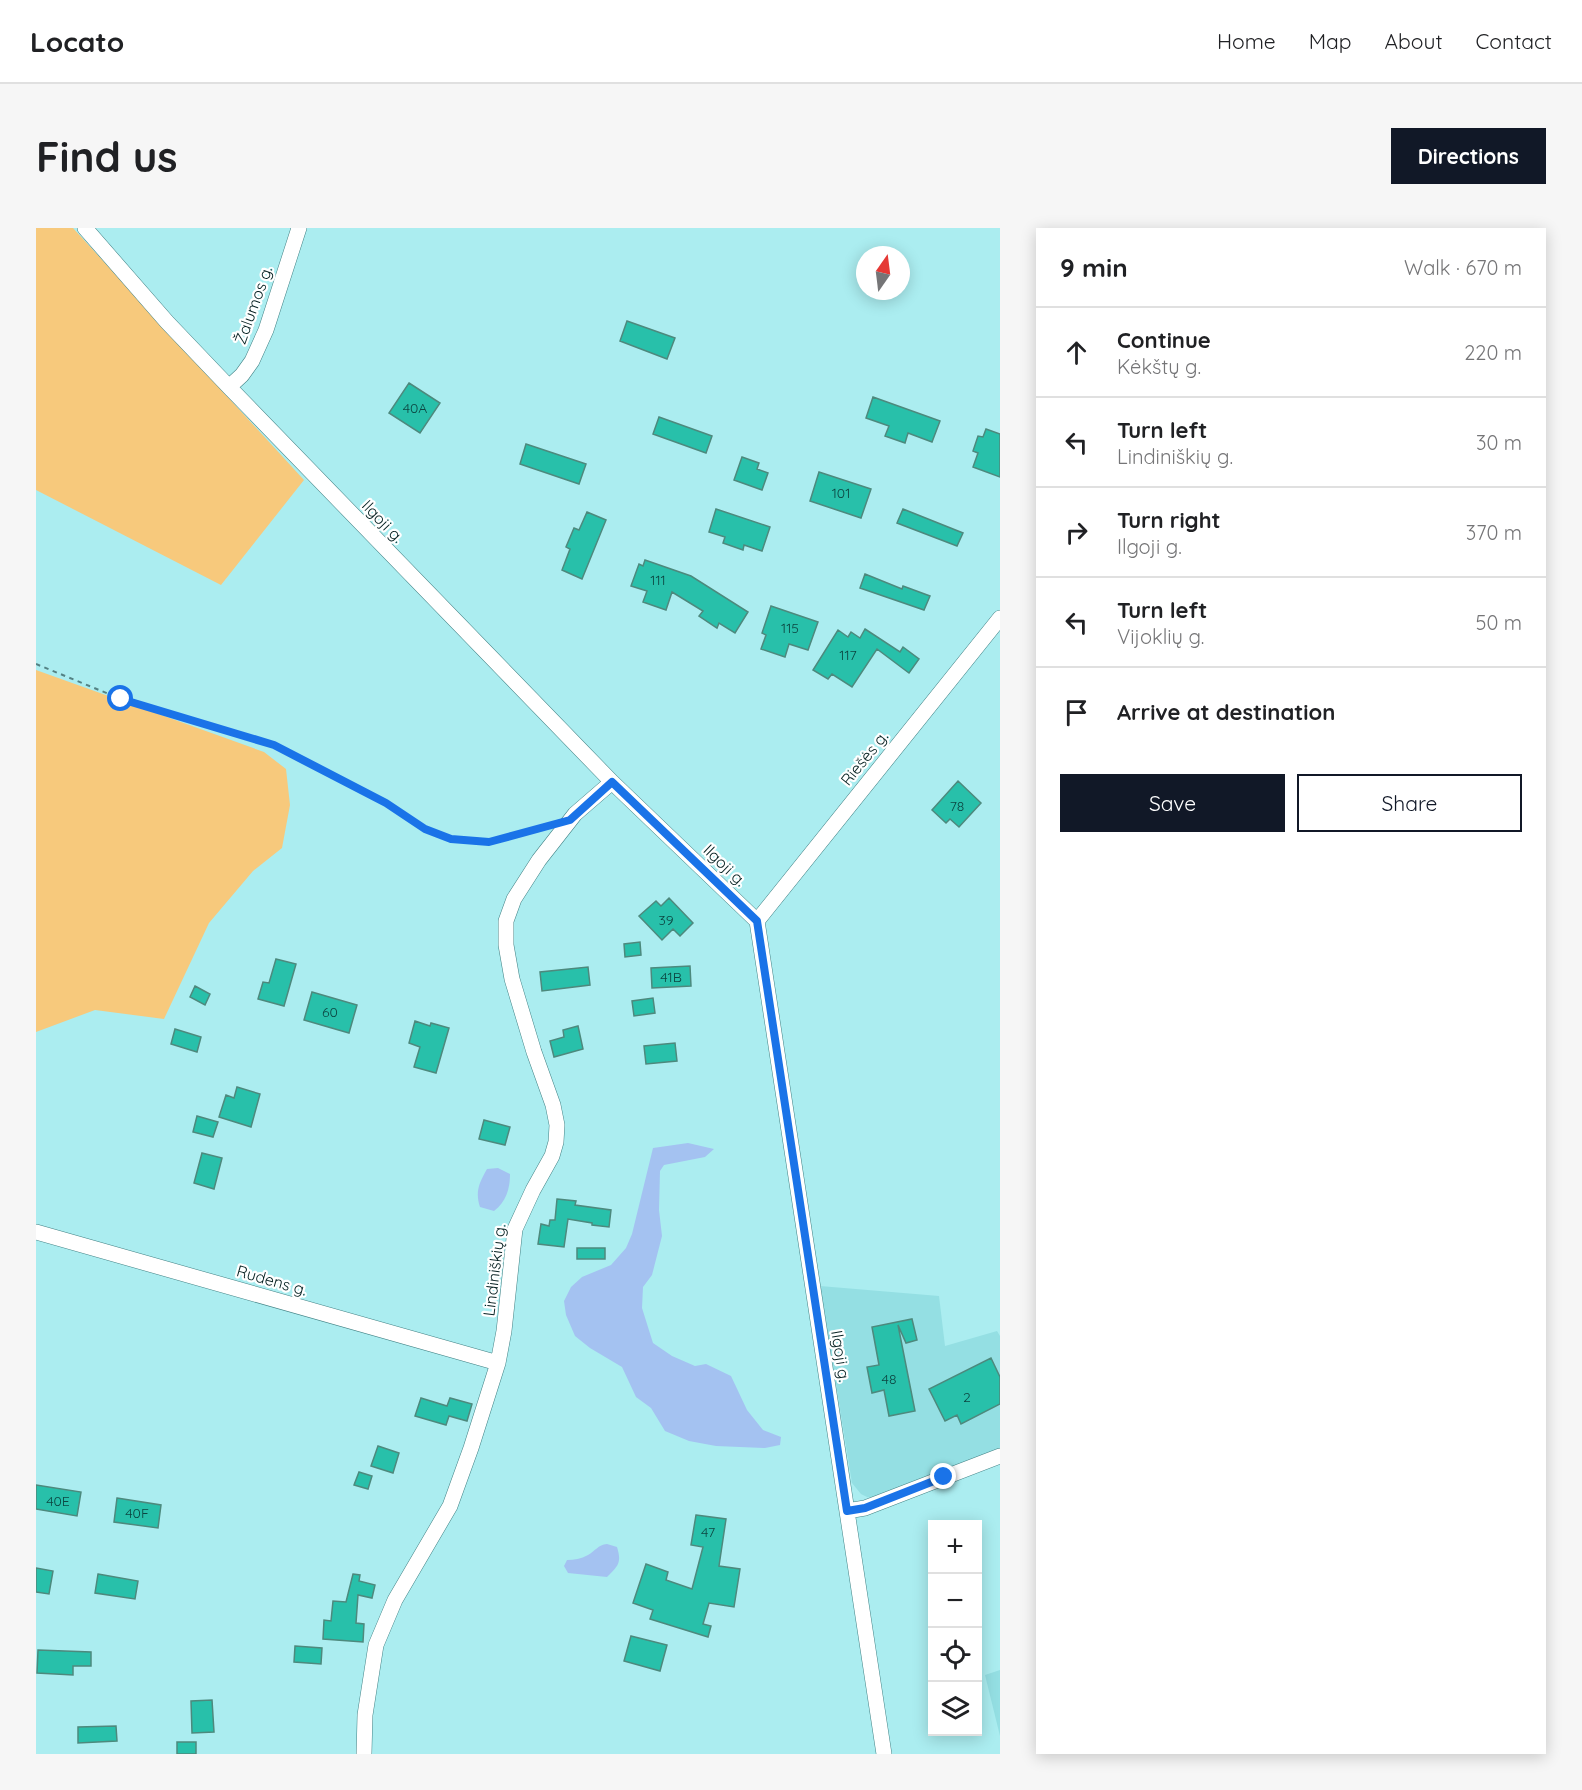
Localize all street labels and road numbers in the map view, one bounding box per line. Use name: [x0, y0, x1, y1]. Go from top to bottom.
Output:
street label: Žalumos g.: [230, 263, 276, 347]
street label: Ilgoji g.: [358, 495, 408, 547]
street label: Riešės g.: [836, 727, 892, 789]
street label: Ilgoji g.: [699, 840, 751, 890]
street label: Lindiniškių g.: [478, 1223, 510, 1317]
street label: Rudens g.: [234, 1260, 310, 1300]
street label: Ilgoji g.: [827, 1329, 855, 1383]

